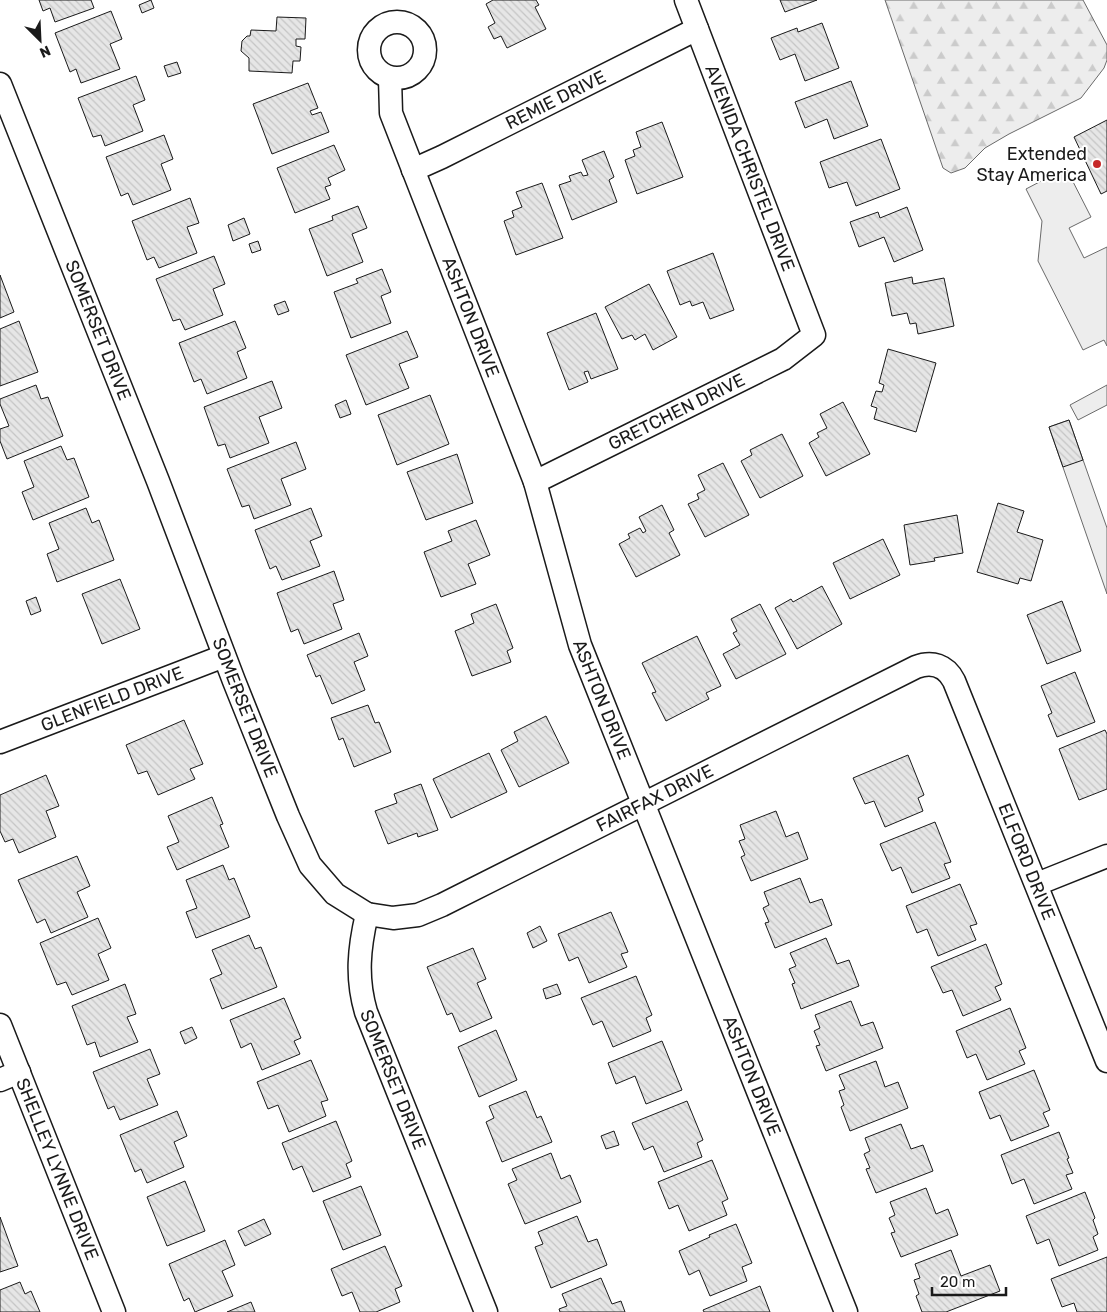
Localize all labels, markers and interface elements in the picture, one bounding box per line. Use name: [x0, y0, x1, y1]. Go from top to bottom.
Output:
north arrow: [15, 15, 65, 65]
text: N: [37, 42, 53, 61]
street label: AVENIDA CHRISTEL DRIVE: [700, 62, 800, 274]
street label: REMIE DRIVE: [502, 66, 609, 134]
place label: Extended Stay America: [976, 143, 1087, 186]
marker: Extended Stay America: [1091, 158, 1103, 170]
street label: ASHTON DRIVE: [437, 254, 504, 380]
street label: SOMERSET DRIVE: [60, 257, 136, 403]
street label: GRETCHEN DRIVE: [605, 369, 748, 455]
street label: SOMERSET DRIVE: [208, 634, 283, 781]
street label: ASHTON DRIVE: [568, 637, 636, 763]
street label: GLENFIELD DRIVE: [38, 662, 186, 736]
street label: FAIRFAX DRIVE: [593, 760, 717, 837]
street label: ELFORD DRIVE: [993, 800, 1060, 923]
street label: SOMERSET DRIVE: [355, 1006, 431, 1153]
street label: ASHTON DRIVE: [718, 1013, 786, 1139]
street label: SHELLEY LYNNE DRIVE: [11, 1075, 103, 1263]
scale bar: [932, 1264, 1006, 1296]
text: 20 m: [940, 1273, 975, 1291]

